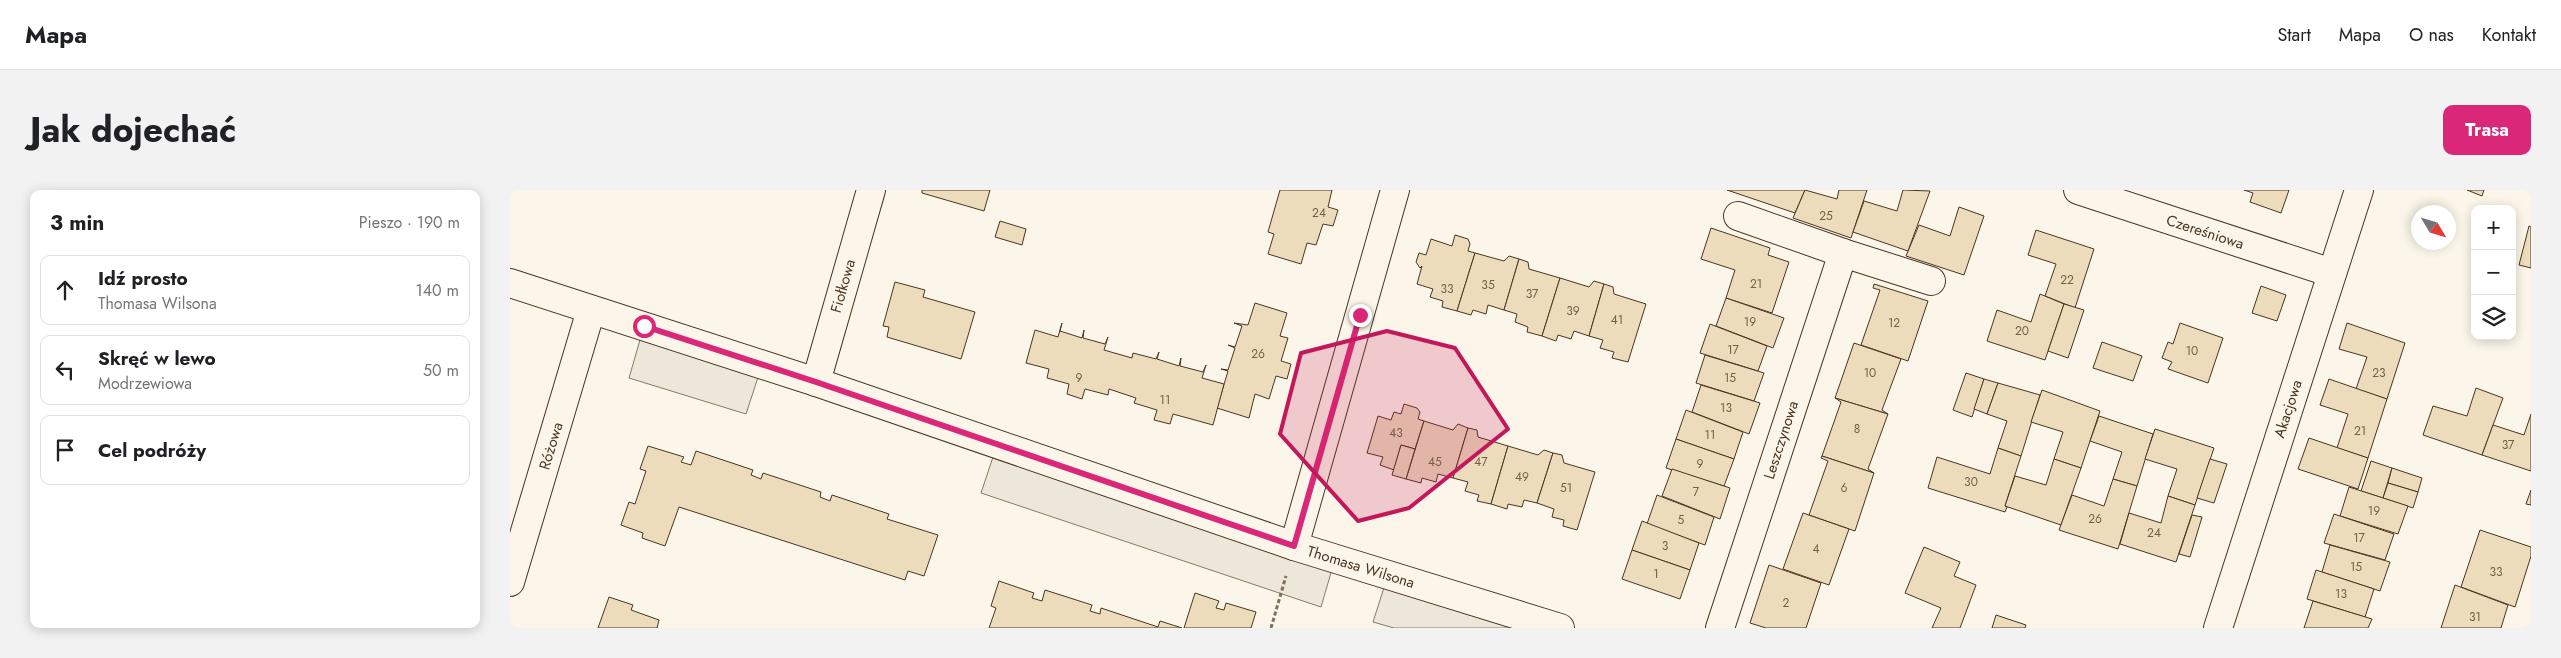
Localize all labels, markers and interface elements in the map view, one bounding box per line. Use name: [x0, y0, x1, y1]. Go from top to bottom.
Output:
text: Mapa: [25, 17, 87, 52]
text: Start: [2277, 22, 2311, 48]
text: Mapa: [2339, 22, 2381, 48]
text: O nas: [2409, 22, 2454, 48]
text: Kontakt: [2482, 22, 2536, 48]
text: Jak dojechać: [30, 105, 236, 155]
button: Trasa: [2443, 105, 2531, 155]
house number: 24: [1312, 204, 1326, 222]
north arrow: [2411, 205, 2456, 250]
map controls: [2471, 205, 2516, 340]
button: +: [2471, 205, 2516, 250]
house number: 25: [1819, 207, 1833, 225]
text: 3 min: [50, 208, 104, 238]
street label: Czereśniowa: [2163, 209, 2247, 255]
text: Pieszo · 190 m: [359, 211, 460, 234]
button: −: [2471, 250, 2516, 295]
street label: Fiołkowa: [825, 257, 861, 315]
text: Idź prosto: [98, 265, 188, 292]
house number: 22: [2060, 271, 2074, 289]
house number: 21: [1750, 275, 1762, 293]
icon: ahead: [51, 276, 79, 304]
house number: 35: [1481, 276, 1495, 294]
text: 140 m: [416, 279, 459, 302]
house number: 33: [1440, 280, 1454, 298]
house number: 37: [1526, 285, 1539, 303]
text: Thomasa Wilsona: [98, 292, 217, 315]
button: layers: [2471, 295, 2516, 340]
house number: 39: [1566, 302, 1580, 320]
route end: [1349, 304, 1372, 327]
house number: 41: [1611, 311, 1623, 329]
house number: 19: [1744, 313, 1756, 331]
house number: 12: [1888, 314, 1900, 332]
route start: [633, 315, 656, 338]
house number: 20: [2015, 322, 2029, 340]
house number: 17: [1727, 341, 1740, 359]
house number: 10: [2186, 342, 2198, 360]
text: Skręć w lewo: [98, 345, 216, 372]
house number: 26: [1251, 345, 1265, 363]
icon: left: [51, 356, 79, 384]
text: 50 m: [423, 359, 459, 382]
house number: 10: [1864, 364, 1876, 382]
house number: 23: [2372, 364, 2386, 382]
house number: 9: [1076, 369, 1083, 387]
house number: 15: [1724, 369, 1736, 387]
text: Modrzewiowa: [98, 372, 192, 395]
street label: Akacjowa: [2268, 377, 2308, 441]
house number: 11: [1160, 391, 1170, 409]
street label: Leszczynowa: [1758, 398, 1804, 482]
house number: 13: [1720, 399, 1732, 417]
street label: Różowa: [533, 419, 569, 473]
house number: 8: [1854, 420, 1860, 438]
house number: 21: [2354, 422, 2366, 440]
house number: 43: [1389, 424, 1403, 442]
house number: 11: [1705, 426, 1715, 444]
icon: arrive: [51, 436, 79, 464]
house number: 37: [2502, 436, 2515, 454]
text: Cel podróży: [98, 437, 206, 464]
house number: 45: [1428, 453, 1442, 471]
house number: 47: [1474, 453, 1488, 471]
house number: 9: [1697, 455, 1704, 473]
house number: 49: [1515, 468, 1529, 486]
house number: 30: [1964, 473, 1978, 491]
house number: 51: [1560, 479, 1572, 497]
house number: 6: [1841, 479, 1848, 497]
house number: 7: [1693, 483, 1700, 501]
house number: 19: [2368, 502, 2380, 520]
house number: 26: [2088, 510, 2102, 528]
house number: 5: [1678, 511, 1685, 529]
house number: 24: [2147, 524, 2161, 542]
house number: 17: [2353, 529, 2366, 547]
house number: 3: [1662, 537, 1669, 555]
street label: Thomasa Wilsona: [1305, 540, 1417, 594]
house number: 4: [1813, 540, 1820, 558]
house number: 15: [2350, 558, 2362, 576]
house number: 33: [2489, 563, 2503, 581]
house number: 1: [1653, 565, 1659, 583]
house number: 13: [2335, 585, 2347, 603]
house number: 2: [1783, 594, 1790, 612]
house number: 31: [2469, 608, 2481, 626]

